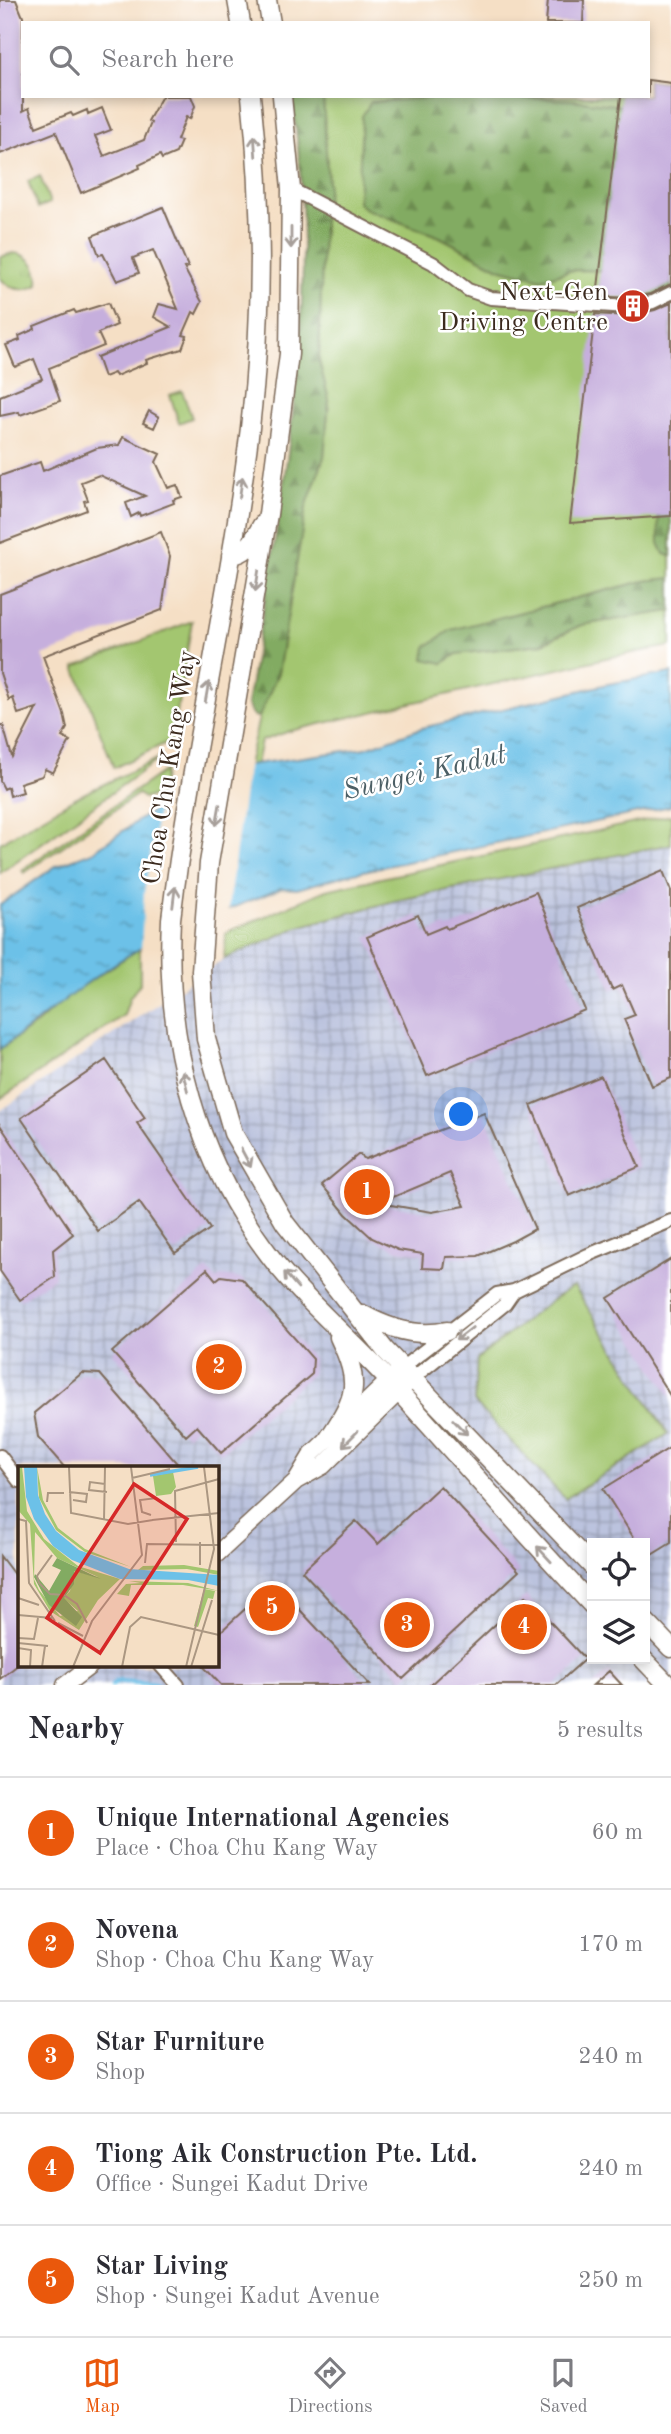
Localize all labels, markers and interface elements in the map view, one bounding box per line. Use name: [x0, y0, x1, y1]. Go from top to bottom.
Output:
search box: [21, 21, 650, 98]
icon: search: [45, 41, 83, 79]
text: Search here: [101, 47, 234, 73]
one-way arrow: [249, 135, 262, 158]
one-way arrow: [284, 226, 298, 249]
place label: Next-Gen Driving Centre: [439, 280, 608, 336]
building icon: Next-Gen Driving Centre: [614, 287, 652, 325]
one-way arrow: [235, 476, 248, 499]
one-way arrow: [250, 569, 263, 592]
street label: Choa Chu Kang Way: [139, 648, 201, 886]
one-way arrow: [201, 681, 214, 704]
water label: Sungei Kadut: [340, 741, 510, 806]
one-way arrow: [211, 803, 224, 825]
one-way arrow: [167, 886, 180, 909]
one-way arrow: [178, 1070, 191, 1093]
your location: [444, 1097, 478, 1131]
one-way arrow: [240, 1147, 254, 1168]
pin: 1: [344, 1166, 390, 1218]
one-way arrow: [282, 1272, 299, 1289]
one-way arrow: [456, 1327, 474, 1342]
pin: 2: [196, 1341, 242, 1393]
one-way arrow: [452, 1418, 469, 1435]
one-way arrow: [341, 1431, 358, 1448]
inset map: [18, 1466, 219, 1668]
map controls: [587, 1538, 650, 1664]
button: locate: [587, 1538, 650, 1601]
one-way arrow: [536, 1546, 553, 1563]
pin: 5: [249, 1582, 295, 1634]
pin: 3: [384, 1599, 430, 1651]
pin: 4: [501, 1601, 547, 1653]
button: layers: [587, 1601, 650, 1664]
text: Nearby: [28, 1715, 125, 1745]
text: 5 results: [557, 1719, 643, 1742]
text: Unique International Agencies: [95, 1806, 449, 1832]
text: 1: [44, 1821, 58, 1844]
text: 60 m: [592, 1821, 643, 1844]
text: Place · Choa Chu Kang Way: [95, 1837, 378, 1860]
text: Novena: [95, 1918, 179, 1944]
text: 2: [44, 1933, 58, 1956]
text: 170 m: [578, 1933, 643, 1956]
text: Shop · Choa Chu Kang Way: [95, 1949, 374, 1972]
text: Star Furniture: [95, 2030, 265, 2056]
text: 3: [44, 2045, 58, 2068]
text: 240 m: [578, 2045, 643, 2068]
text: Shop: [95, 2061, 145, 2084]
text: Tiong Aik Construction Pte. Ltd.: [95, 2142, 478, 2168]
text: 4: [44, 2157, 58, 2180]
text: 240 m: [578, 2157, 643, 2180]
text: Office · Sungei Kadut Drive: [95, 2173, 368, 2196]
text: Star Living: [95, 2254, 228, 2280]
text: 5: [44, 2269, 58, 2292]
text: 250 m: [578, 2269, 643, 2292]
text: Shop · Sungei Kadut Avenue: [95, 2285, 380, 2308]
tab: Map: [83, 2354, 121, 2419]
tab: Directions: [288, 2354, 373, 2419]
tab: Saved: [539, 2354, 588, 2419]

